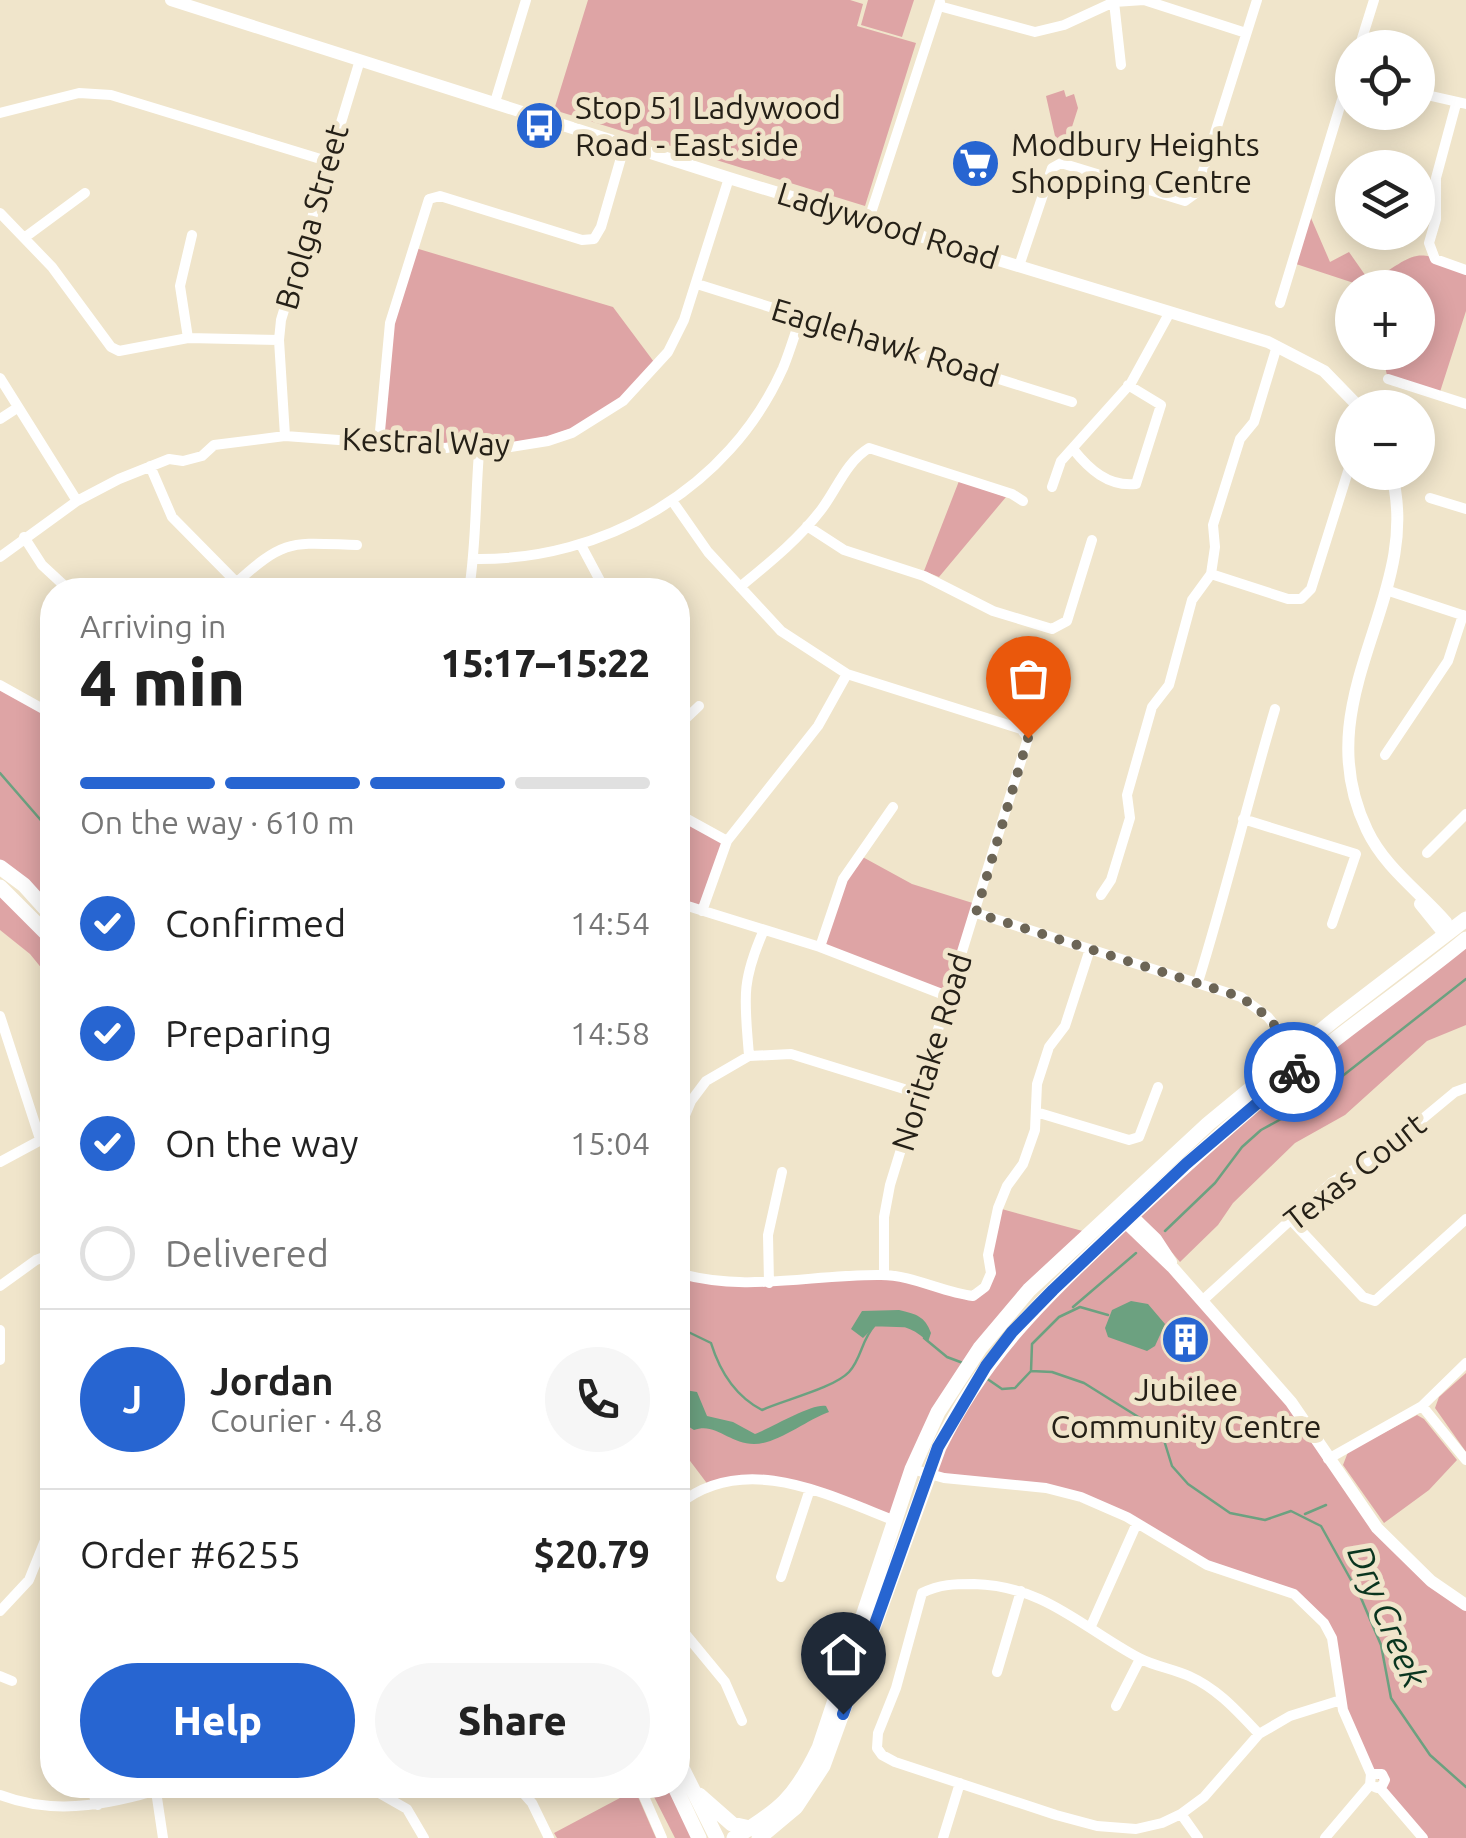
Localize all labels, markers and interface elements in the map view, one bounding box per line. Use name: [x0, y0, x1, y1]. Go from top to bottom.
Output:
map controls: [1335, 30, 1435, 490]
button: locate: [1335, 30, 1435, 130]
place label: Stop 51 Ladywood Road - East side: [575, 89, 841, 162]
bus stop icon: Stop 51 Ladywood Road - East side: [514, 100, 566, 152]
street label: Brolga Street: [267, 120, 355, 314]
place label: Modbury Heights Shopping Centre: [1011, 126, 1260, 199]
supermarket icon: Modbury Heights Shopping Centre: [950, 137, 1002, 189]
button: layers: [1335, 150, 1435, 250]
street label: Ladywood Road: [773, 174, 1003, 276]
button: +: [1335, 270, 1435, 370]
street label: Eaglehawk Road: [767, 290, 1003, 394]
button: −: [1335, 390, 1435, 490]
street label: Kestral Way: [341, 420, 511, 462]
text: Arriving in: [80, 608, 226, 644]
pin: [986, 636, 1071, 739]
text: 15:17–15:22: [441, 642, 650, 684]
text: 4 min: [80, 645, 245, 718]
icon: bag: [1001, 651, 1056, 706]
text: On the way · 610 m: [80, 804, 355, 840]
icon: check: [80, 896, 135, 951]
text: Confirmed: [165, 902, 346, 944]
text: 14:54: [570, 905, 650, 941]
street label: Noritake Road: [884, 949, 978, 1155]
icon: check: [80, 1006, 135, 1061]
text: Preparing: [165, 1012, 332, 1054]
text: 14:58: [570, 1015, 650, 1051]
courier: [1244, 1022, 1344, 1122]
icon: bike: [1267, 1045, 1322, 1100]
street label: Texas Court: [1277, 1105, 1432, 1237]
icon: check: [80, 1116, 135, 1171]
text: On the way: [165, 1122, 358, 1164]
text: 15:04: [570, 1125, 650, 1161]
text: Delivered: [165, 1232, 329, 1274]
building icon: Jubilee Community Centre: [1160, 1314, 1212, 1366]
button: phone: [545, 1347, 650, 1452]
text: Jordan: [210, 1360, 334, 1402]
place label: Jubilee Community Centre: [1050, 1371, 1322, 1444]
text: J: [123, 1378, 142, 1420]
text: Courier · 4.8: [210, 1402, 383, 1438]
text: Order #6255: [80, 1533, 301, 1575]
text: $20.79: [533, 1533, 650, 1575]
water label: Dry Creek: [1340, 1538, 1436, 1693]
pin: [801, 1612, 886, 1715]
icon: home: [816, 1627, 871, 1682]
button: Help: [80, 1663, 355, 1778]
button: Share: [375, 1663, 650, 1778]

